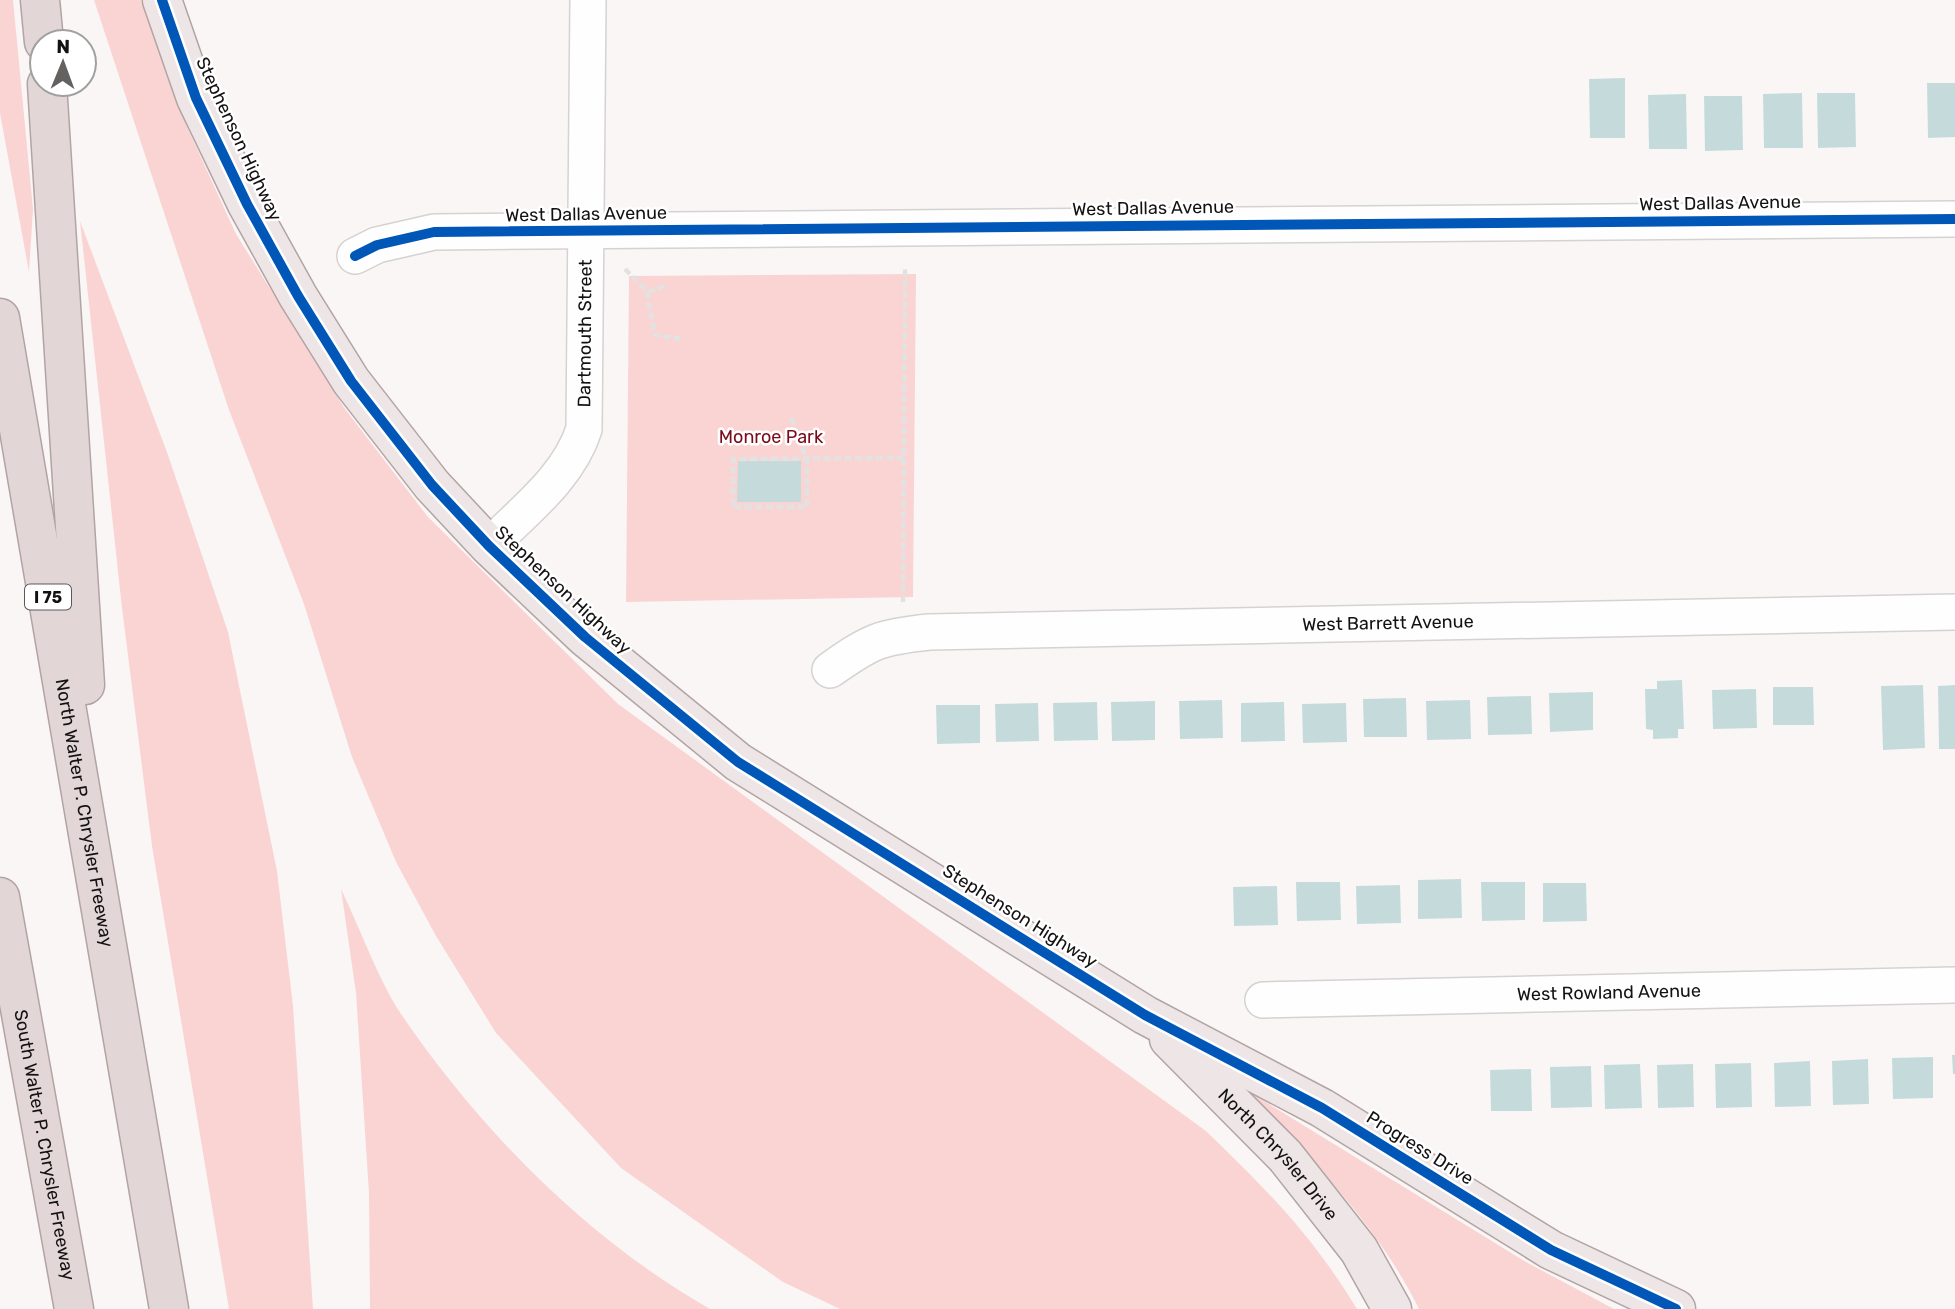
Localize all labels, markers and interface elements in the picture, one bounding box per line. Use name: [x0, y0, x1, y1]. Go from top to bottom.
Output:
north arrow: [28, 28, 98, 98]
text: N: [56, 35, 70, 58]
street label: Stephenson Highway: [191, 53, 287, 225]
street label: West Dallas Avenue: [1639, 191, 1801, 215]
street label: West Dallas Avenue: [1072, 196, 1234, 220]
street label: West Dallas Avenue: [505, 202, 667, 226]
street label: Dartmouth Street: [573, 259, 597, 407]
park label: Monroe Park: [719, 426, 824, 448]
street label: Stephenson Highway: [490, 521, 636, 659]
road number: I 75: [25, 584, 71, 610]
street label: West Barrett Avenue: [1302, 610, 1474, 636]
street label: North Walter P. Chrysler Freeway: [51, 677, 118, 949]
street label: Stephenson Highway: [939, 859, 1102, 973]
street label: West Rowland Avenue: [1517, 980, 1701, 1005]
street label: South Walter P. Chrysler Freeway: [9, 1008, 80, 1282]
street label: North Chrysler Drive: [1213, 1084, 1342, 1225]
street label: Progress Drive: [1362, 1106, 1478, 1190]

